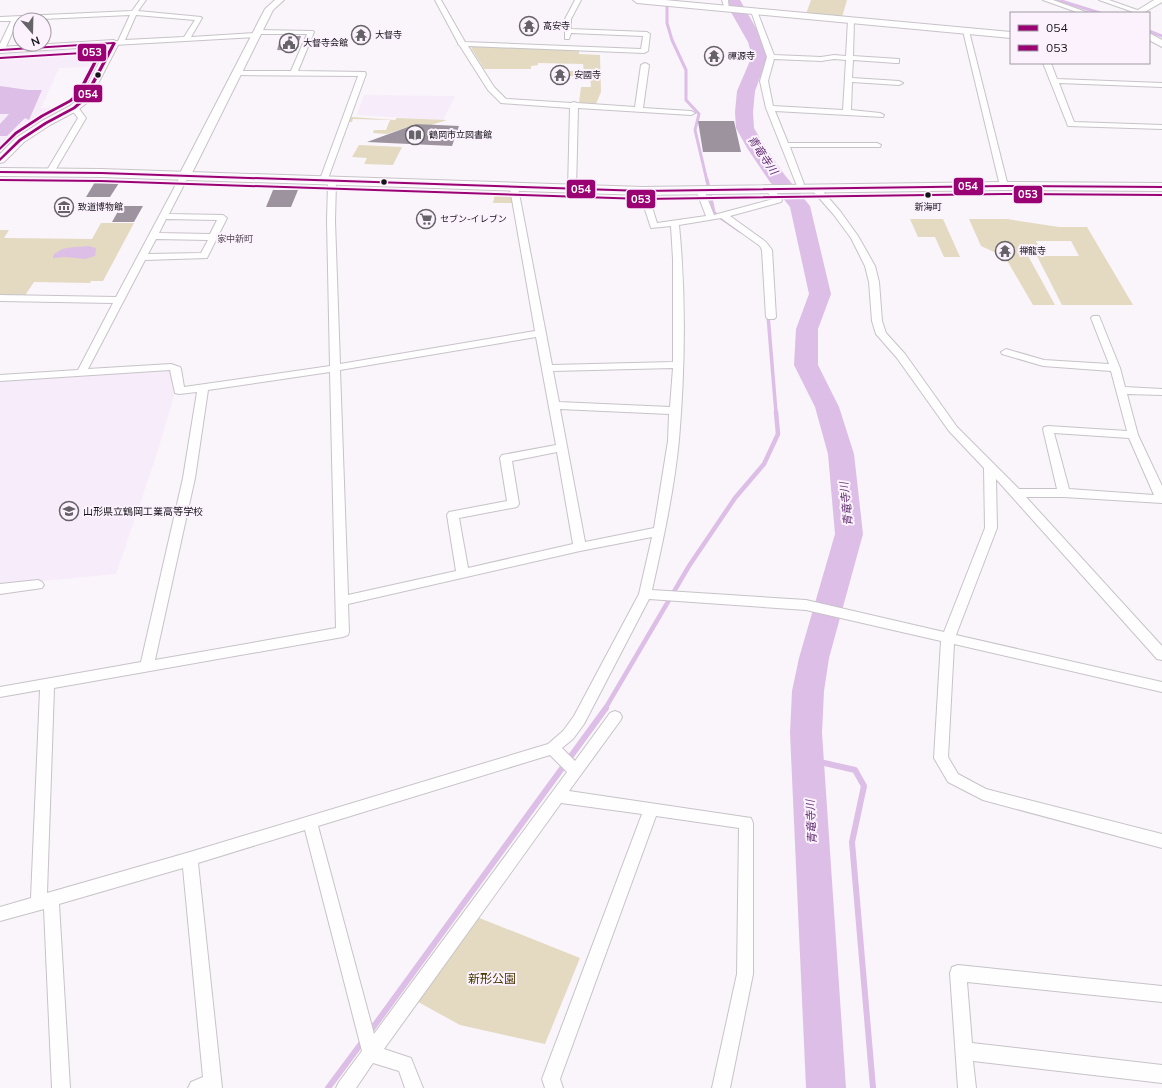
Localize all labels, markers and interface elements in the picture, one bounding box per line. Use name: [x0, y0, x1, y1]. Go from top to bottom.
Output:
north arrow: [12, 12, 52, 52]
legend: [1010, 12, 1150, 64]
temple icon: 高安寺: [518, 15, 540, 37]
place label: 高安寺: [543, 20, 570, 31]
text: 054: [1046, 20, 1068, 35]
temple icon: 大督寺: [350, 24, 372, 46]
place label: 大督寺: [375, 29, 402, 40]
public building icon: 大督寺会館: [278, 32, 300, 54]
text: N: [29, 33, 42, 49]
place label: 大督寺会館: [303, 37, 348, 48]
text: 053: [1046, 40, 1068, 55]
line badge: 053: [77, 43, 107, 62]
text: 053: [82, 45, 102, 59]
temple icon: 禪源寺: [703, 45, 725, 67]
place label: 禪源寺: [728, 50, 755, 61]
temple icon: 安國寺: [549, 64, 571, 86]
place label: 安國寺: [574, 69, 601, 80]
unlabelled marker: [93, 70, 103, 80]
line badge: 054: [73, 84, 103, 103]
text: 054: [78, 87, 98, 101]
library icon: 鶴岡市立図書館: [404, 124, 426, 146]
place label: 鶴岡市立図書館: [429, 129, 492, 140]
water label: 青竜寺川: [745, 133, 782, 178]
unlabelled marker: [379, 177, 389, 187]
line badge: 054: [953, 177, 984, 196]
line badge: 054: [566, 179, 596, 199]
text: 054: [958, 179, 978, 193]
text: 054: [571, 182, 591, 196]
line badge: 053: [1013, 185, 1043, 204]
text: 053: [1018, 187, 1038, 201]
line badge: 053: [626, 189, 656, 209]
marker: 新海町: [923, 190, 933, 200]
text: 053: [631, 192, 651, 206]
museum icon: 致道博物館: [53, 196, 75, 218]
place label: 致道博物館: [78, 201, 123, 212]
place label: 新海町: [914, 201, 942, 212]
supermarket icon: セブン-イレブン: [415, 208, 437, 230]
place label: セブン-イレブン: [440, 213, 507, 224]
district label: 家中新町: [217, 233, 253, 244]
temple icon: 禅龍寺: [994, 240, 1016, 262]
place label: 禅龍寺: [1019, 245, 1046, 256]
water label: 青竜寺川: [837, 480, 855, 527]
school or university icon: 山形県立鶴岡工業高等学校: [58, 500, 80, 522]
place label: 山形県立鶴岡工業高等学校: [83, 505, 203, 518]
water label: 青竜寺川: [803, 799, 819, 844]
park label: 新形公園: [468, 971, 516, 986]

